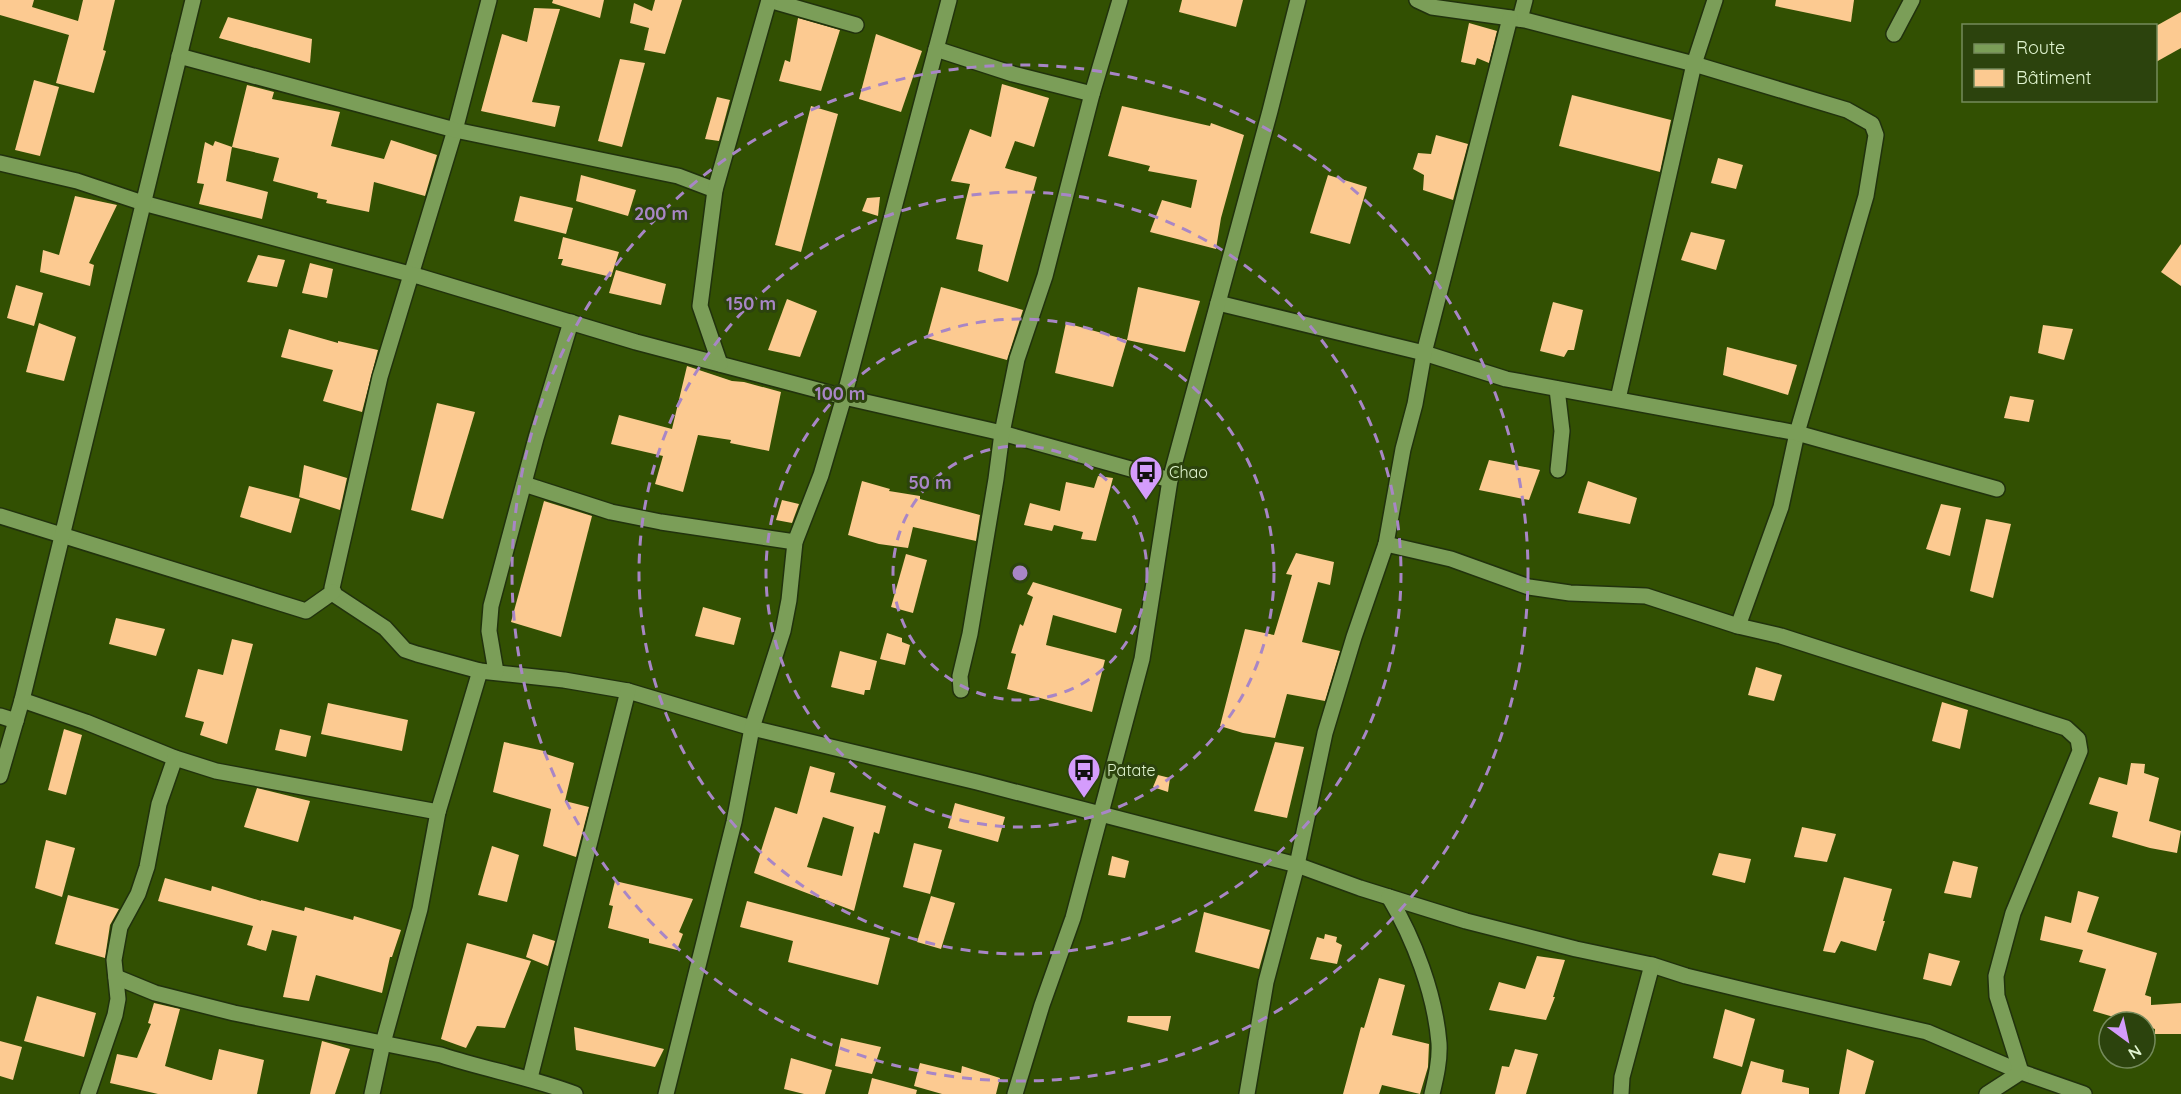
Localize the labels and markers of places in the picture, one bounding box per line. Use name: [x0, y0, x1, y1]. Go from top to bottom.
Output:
bus stop icon: Chao: [1128, 454, 1164, 501]
place label: Chao: [1169, 462, 1208, 482]
centre of rings: [1010, 563, 1030, 583]
bus stop icon: Patate: [1066, 752, 1102, 799]
place label: Patate: [1107, 760, 1156, 780]

